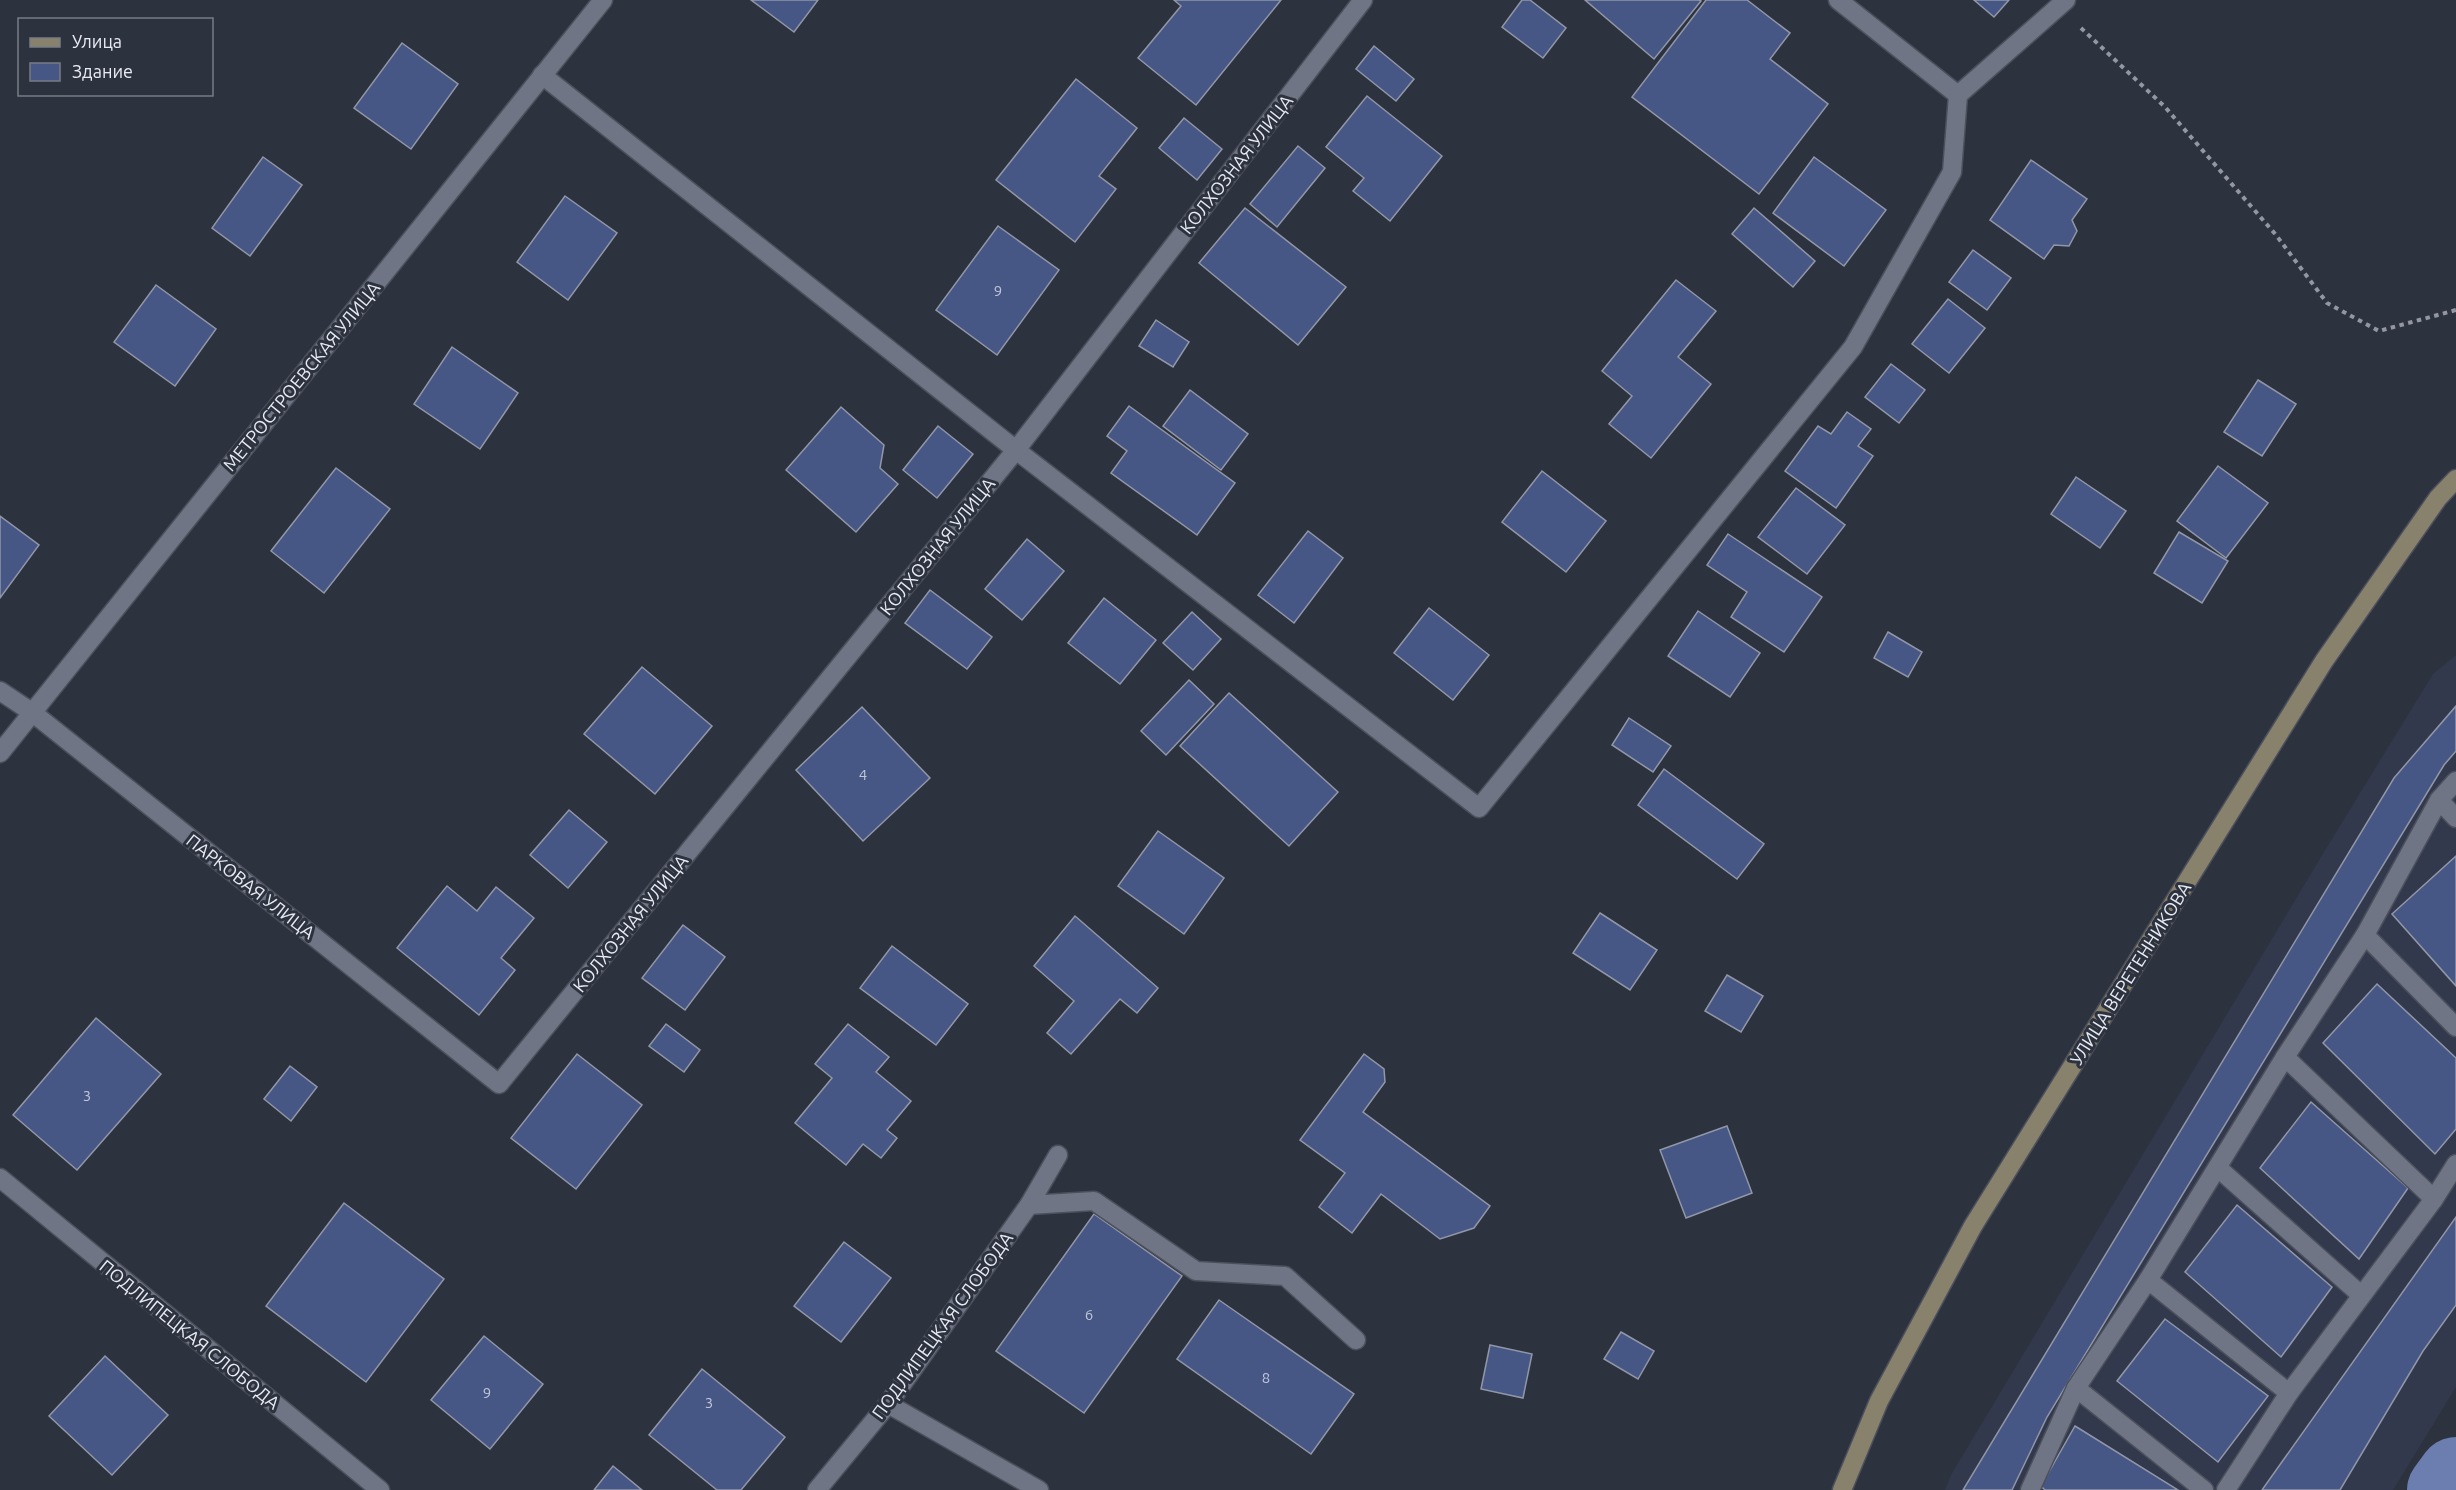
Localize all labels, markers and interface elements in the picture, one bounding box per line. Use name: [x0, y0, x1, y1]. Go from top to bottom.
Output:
legend: [18, 18, 213, 96]
text: Улица: [72, 31, 122, 51]
text: Здание: [72, 61, 133, 81]
street label: КОЛХОЗНАЯ УЛИЦА: [1176, 90, 1297, 237]
street label: МЕТРОСТРОЕВСКАЯ УЛИЦА: [219, 277, 384, 474]
house number: 9: [994, 282, 1002, 299]
street label: КОЛХОЗНАЯ УЛИЦА: [876, 473, 999, 619]
house number: 4: [859, 766, 867, 783]
street label: ПАРКОВАЯ УЛИЦА: [183, 830, 319, 943]
street label: КОЛХОЗНАЯ УЛИЦА: [569, 850, 692, 996]
street label: УЛИЦА ВЕРЕТЕННИКОВА: [2065, 878, 2195, 1068]
house number: 3: [83, 1087, 91, 1104]
street label: ПОДЛИПЕЦКАЯ СЛОБОДА: [868, 1228, 1017, 1422]
street label: ПОДЛИПЕЦКАЯ СЛОБОДА: [96, 1255, 284, 1413]
house number: 6: [1085, 1306, 1093, 1323]
house number: 8: [1262, 1369, 1270, 1386]
house number: 9: [483, 1384, 491, 1401]
house number: 3: [705, 1394, 713, 1411]

